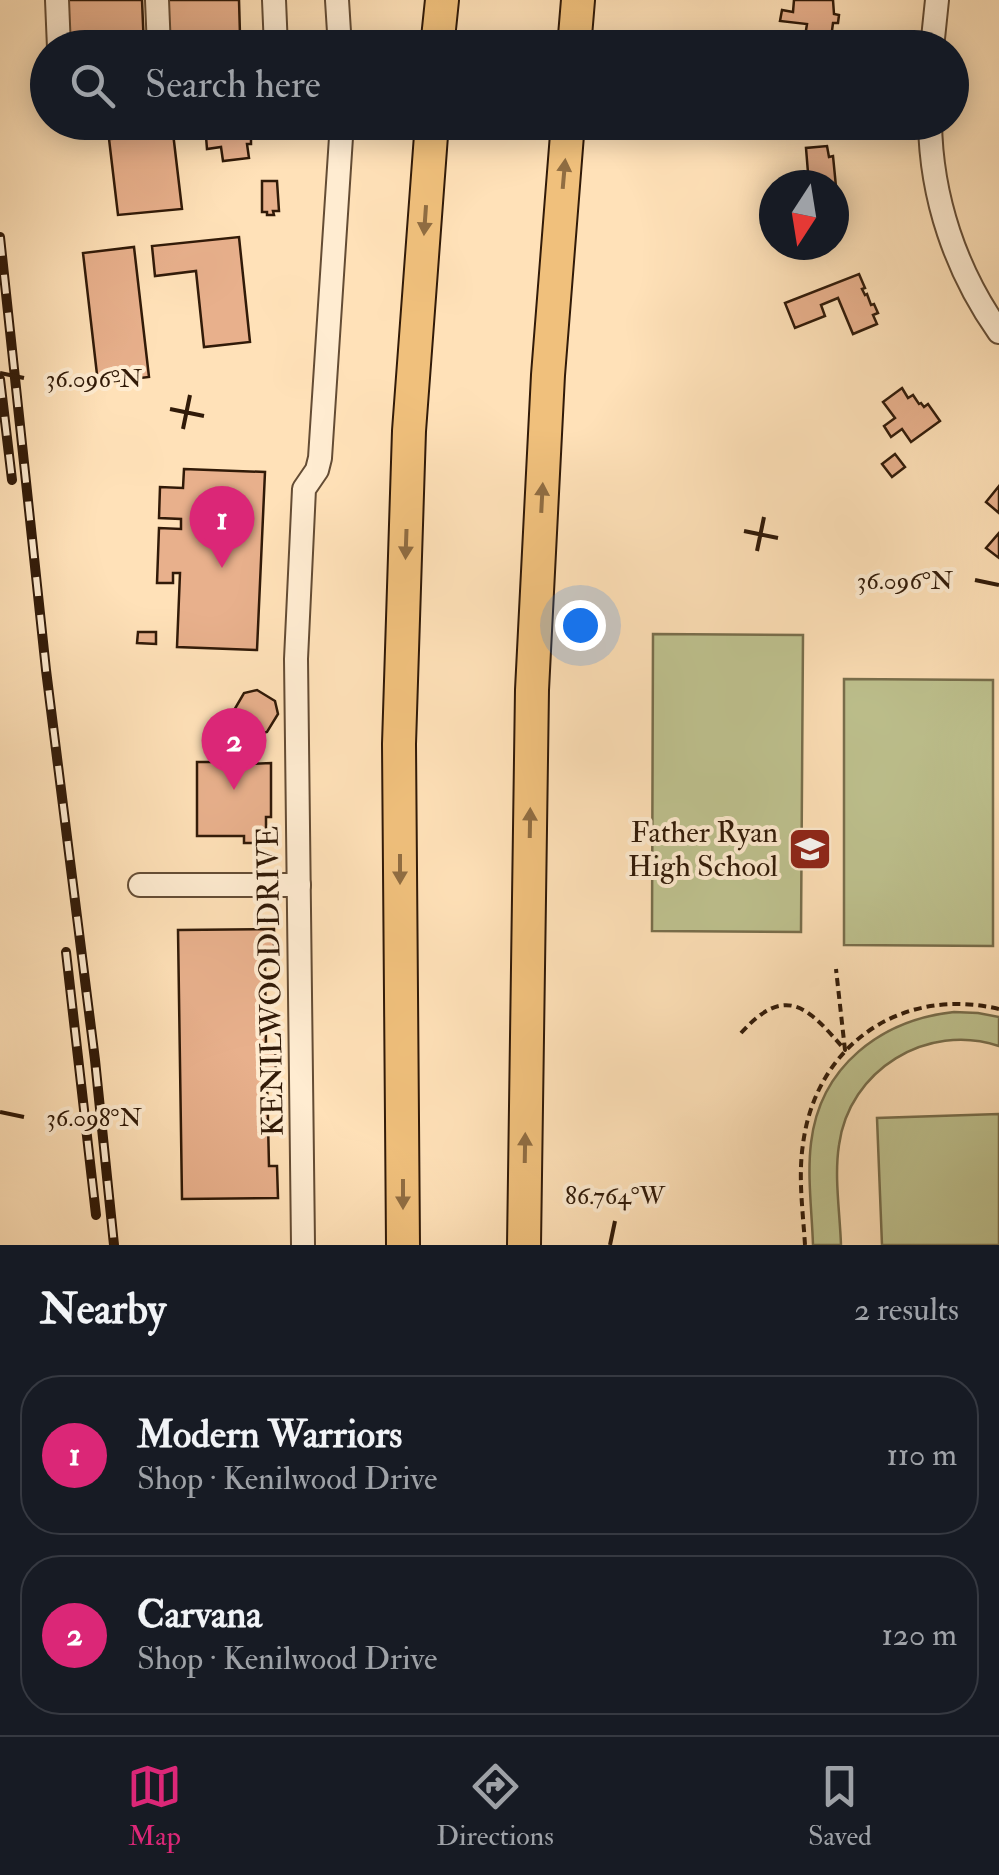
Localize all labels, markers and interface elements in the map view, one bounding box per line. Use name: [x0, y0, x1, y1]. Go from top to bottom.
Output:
search box: [30, 30, 969, 140]
icon: search: [65, 58, 120, 113]
text: Search here: [145, 61, 321, 109]
one-way arrow: [556, 157, 572, 189]
north arrow: [759, 170, 849, 260]
one-way arrow: [416, 204, 432, 236]
text: 36.096°N: [46, 364, 143, 395]
one-way arrow: [534, 481, 550, 513]
pin: 1: [190, 486, 254, 568]
one-way arrow: [397, 529, 413, 561]
text: 36.096°N: [857, 566, 954, 597]
your location: [555, 600, 606, 651]
pin: 2: [202, 708, 266, 790]
one-way arrow: [523, 806, 539, 838]
place label: Father Ryan High School: [628, 814, 778, 885]
street label: KENILWOOD DRIVE: [249, 826, 292, 1136]
school or university icon: Father Ryan High School: [787, 826, 833, 872]
one-way arrow: [392, 854, 408, 886]
text: 36.098°N: [46, 1103, 142, 1134]
one-way arrow: [518, 1131, 534, 1163]
one-way arrow: [395, 1179, 411, 1211]
text: 86.764°W: [565, 1181, 667, 1212]
text: Nearby: [40, 1284, 166, 1336]
text: 2 results: [854, 1290, 959, 1330]
text: Modern Warriors: [137, 1411, 402, 1459]
text: 1: [69, 1435, 80, 1475]
text: 110 m: [886, 1435, 957, 1475]
text: Shop · Kenilwood Drive: [137, 1459, 437, 1499]
text: Carvana: [137, 1591, 262, 1639]
text: 2: [66, 1615, 83, 1655]
text: 120 m: [881, 1615, 957, 1655]
text: Shop · Kenilwood Drive: [137, 1639, 437, 1679]
tab: Map: [127, 1759, 182, 1854]
tab: Directions: [436, 1759, 554, 1854]
tab: Saved: [808, 1759, 872, 1854]

